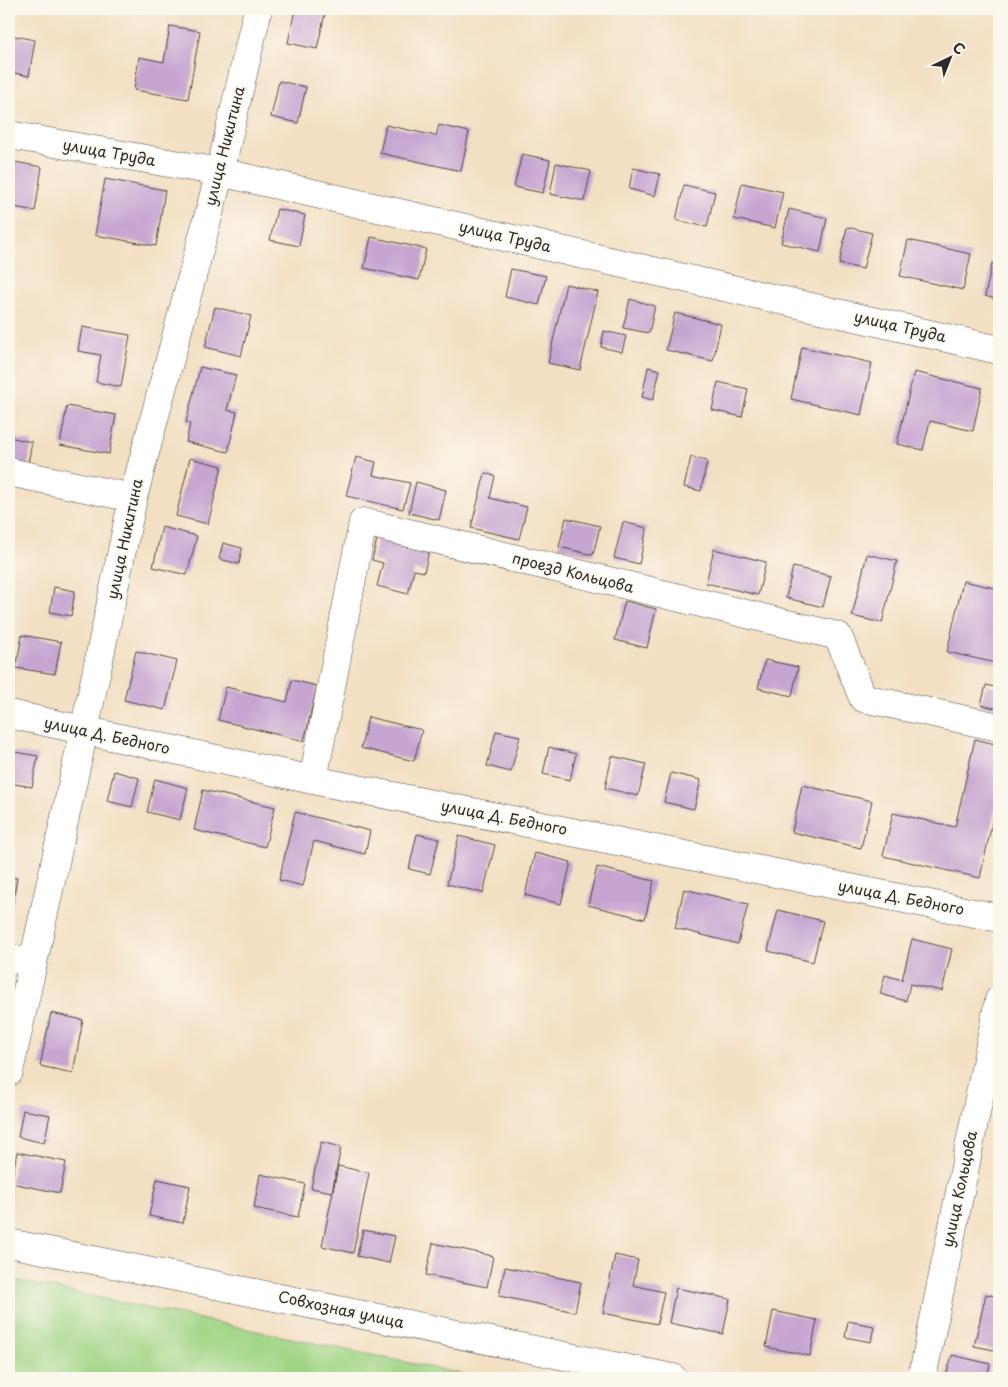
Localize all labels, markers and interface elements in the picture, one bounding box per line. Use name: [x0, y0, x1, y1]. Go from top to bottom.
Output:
north arrow: [926, 32, 976, 82]
text: С: [948, 37, 970, 59]
street label: улица Никитина: [198, 83, 250, 208]
street label: улица Труда: [61, 132, 158, 171]
street label: улица Труда: [457, 214, 554, 257]
street label: улица Труда: [852, 304, 949, 347]
street label: улица Никитина: [100, 476, 148, 601]
street label: проезд Кольцова: [510, 545, 637, 598]
street label: улица Д. Бедного: [42, 710, 172, 759]
street label: улица Д. Бедного: [439, 793, 569, 840]
street label: улица Д. Бедного: [836, 873, 966, 920]
street label: улица Кольцова: [935, 1128, 982, 1249]
street label: Совхозная улица: [276, 1284, 407, 1333]

